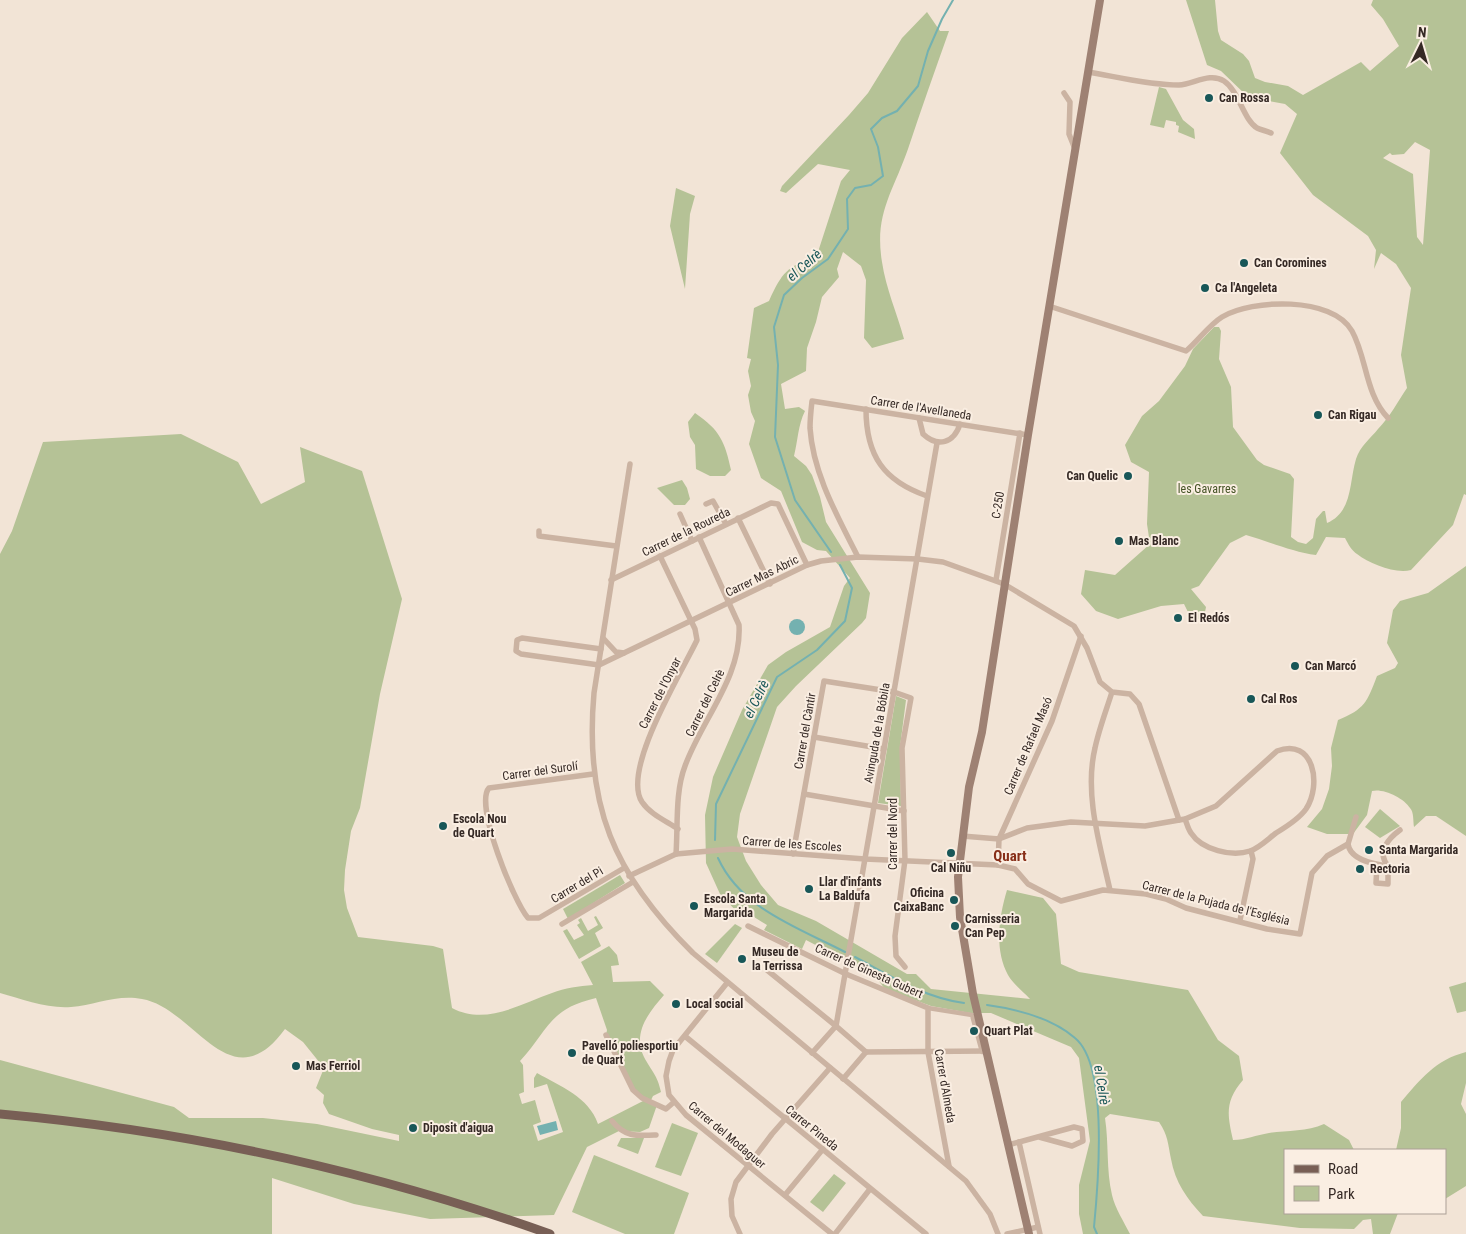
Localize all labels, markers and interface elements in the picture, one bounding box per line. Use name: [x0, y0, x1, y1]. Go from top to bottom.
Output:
north arrow: [1396, 20, 1446, 70]
text: N: [1417, 24, 1427, 40]
place label: Can Rossa: [1219, 91, 1270, 105]
marker: Can Rossa: [1203, 92, 1215, 104]
water label: el Celrè: [784, 246, 824, 284]
place label: Can Coromines: [1254, 256, 1327, 270]
marker: Can Coromines: [1238, 257, 1250, 269]
place label: Ca l'Angeleta: [1215, 281, 1278, 295]
marker: Ca l'Angeleta: [1199, 282, 1211, 294]
street label: Carrer de l'Avellaneda: [870, 393, 973, 423]
place label: Can Rigau: [1328, 408, 1377, 422]
marker: Can Rigau: [1312, 409, 1324, 421]
place label: Can Quelic: [1066, 469, 1118, 483]
marker: Can Quelic: [1122, 470, 1134, 482]
park label: les Gavarres: [1178, 482, 1236, 496]
street label: C-250: [989, 490, 1007, 520]
street label: Carrer de la Roureda: [640, 504, 733, 559]
place label: Mas Blanc: [1129, 534, 1179, 548]
marker: Mas Blanc: [1113, 535, 1125, 547]
street label: Carrer Mas Abric: [723, 552, 801, 600]
place label: El Redós: [1188, 611, 1230, 625]
marker: El Redós: [1172, 612, 1184, 624]
street label: Carrer de l'Onyar: [636, 655, 684, 731]
place label: Can Marcó: [1305, 659, 1356, 673]
marker: Can Marcó: [1289, 660, 1301, 672]
street label: Carrer del Celrè: [683, 667, 728, 739]
water label: el Celrè: [740, 677, 772, 721]
street label: Avinguda de la Bóbila: [861, 681, 893, 784]
street label: Carrer del Càntir: [791, 691, 819, 770]
place label: Cal Ros: [1261, 692, 1298, 706]
marker: Cal Ros: [1245, 693, 1257, 705]
street label: Carrer de Rafael Masó: [1001, 695, 1055, 797]
street label: Carrer del Surolí: [501, 759, 580, 783]
street label: Carrer del Nord: [886, 798, 900, 870]
place label: Escola Nou de Quart: [453, 812, 507, 840]
marker: Escola Nou de Quart: [437, 820, 449, 832]
street label: Carrer de les Escoles: [742, 834, 842, 854]
place label: Santa Margarida: [1379, 843, 1458, 857]
marker: Santa Margarida: [1363, 844, 1375, 856]
marker: Cal Niñu: [945, 847, 957, 859]
district label: Quart: [993, 847, 1027, 865]
place label: Cal Niñu: [931, 861, 971, 875]
place label: Rectoria: [1370, 862, 1410, 876]
marker: Rectoria: [1354, 863, 1366, 875]
street label: Carrer del Pi: [548, 864, 606, 906]
place label: Llar d'infants La Baldufa: [819, 875, 882, 903]
street label: Carrer de la Pujada de l'Església: [1141, 878, 1291, 928]
marker: Llar d'infants La Baldufa: [803, 883, 815, 895]
place label: Oficina CaixaBanc: [894, 886, 944, 914]
place label: Escola Santa Margarida: [704, 892, 766, 920]
marker: Oficina CaixaBanc: [948, 894, 960, 906]
marker: Escola Santa Margarida: [688, 900, 700, 912]
place label: Carnisseria Can Pep: [965, 912, 1020, 940]
marker: Carnisseria Can Pep: [949, 920, 961, 932]
street label: Carrer de Ginesta Gubert: [813, 941, 926, 1001]
place label: Museu de la Terrissa: [752, 945, 803, 973]
marker: Museu de la Terrissa: [736, 953, 748, 965]
place label: Local social: [686, 997, 743, 1011]
marker: Local social: [670, 998, 682, 1010]
place label: Quart Plat: [984, 1024, 1033, 1038]
marker: Quart Plat: [968, 1025, 980, 1037]
place label: Pavelló poliesportiu de Quart: [582, 1039, 678, 1067]
marker: Pavelló poliesportiu de Quart: [566, 1047, 578, 1059]
street label: Carrer d'Almeda: [932, 1048, 958, 1124]
place label: Mas Ferriol: [306, 1059, 360, 1073]
marker: Mas Ferriol: [290, 1060, 302, 1072]
water label: el Celrè: [1091, 1064, 1113, 1106]
street label: Carrer del Modaguer: [685, 1099, 769, 1172]
street label: Carrer Pineda: [783, 1102, 842, 1154]
place label: Diposit d'aigua: [423, 1121, 494, 1135]
marker: Diposit d'aigua: [407, 1122, 419, 1134]
legend: [1284, 1149, 1446, 1214]
text: Road: [1328, 1160, 1358, 1178]
text: Park: [1328, 1185, 1355, 1203]

